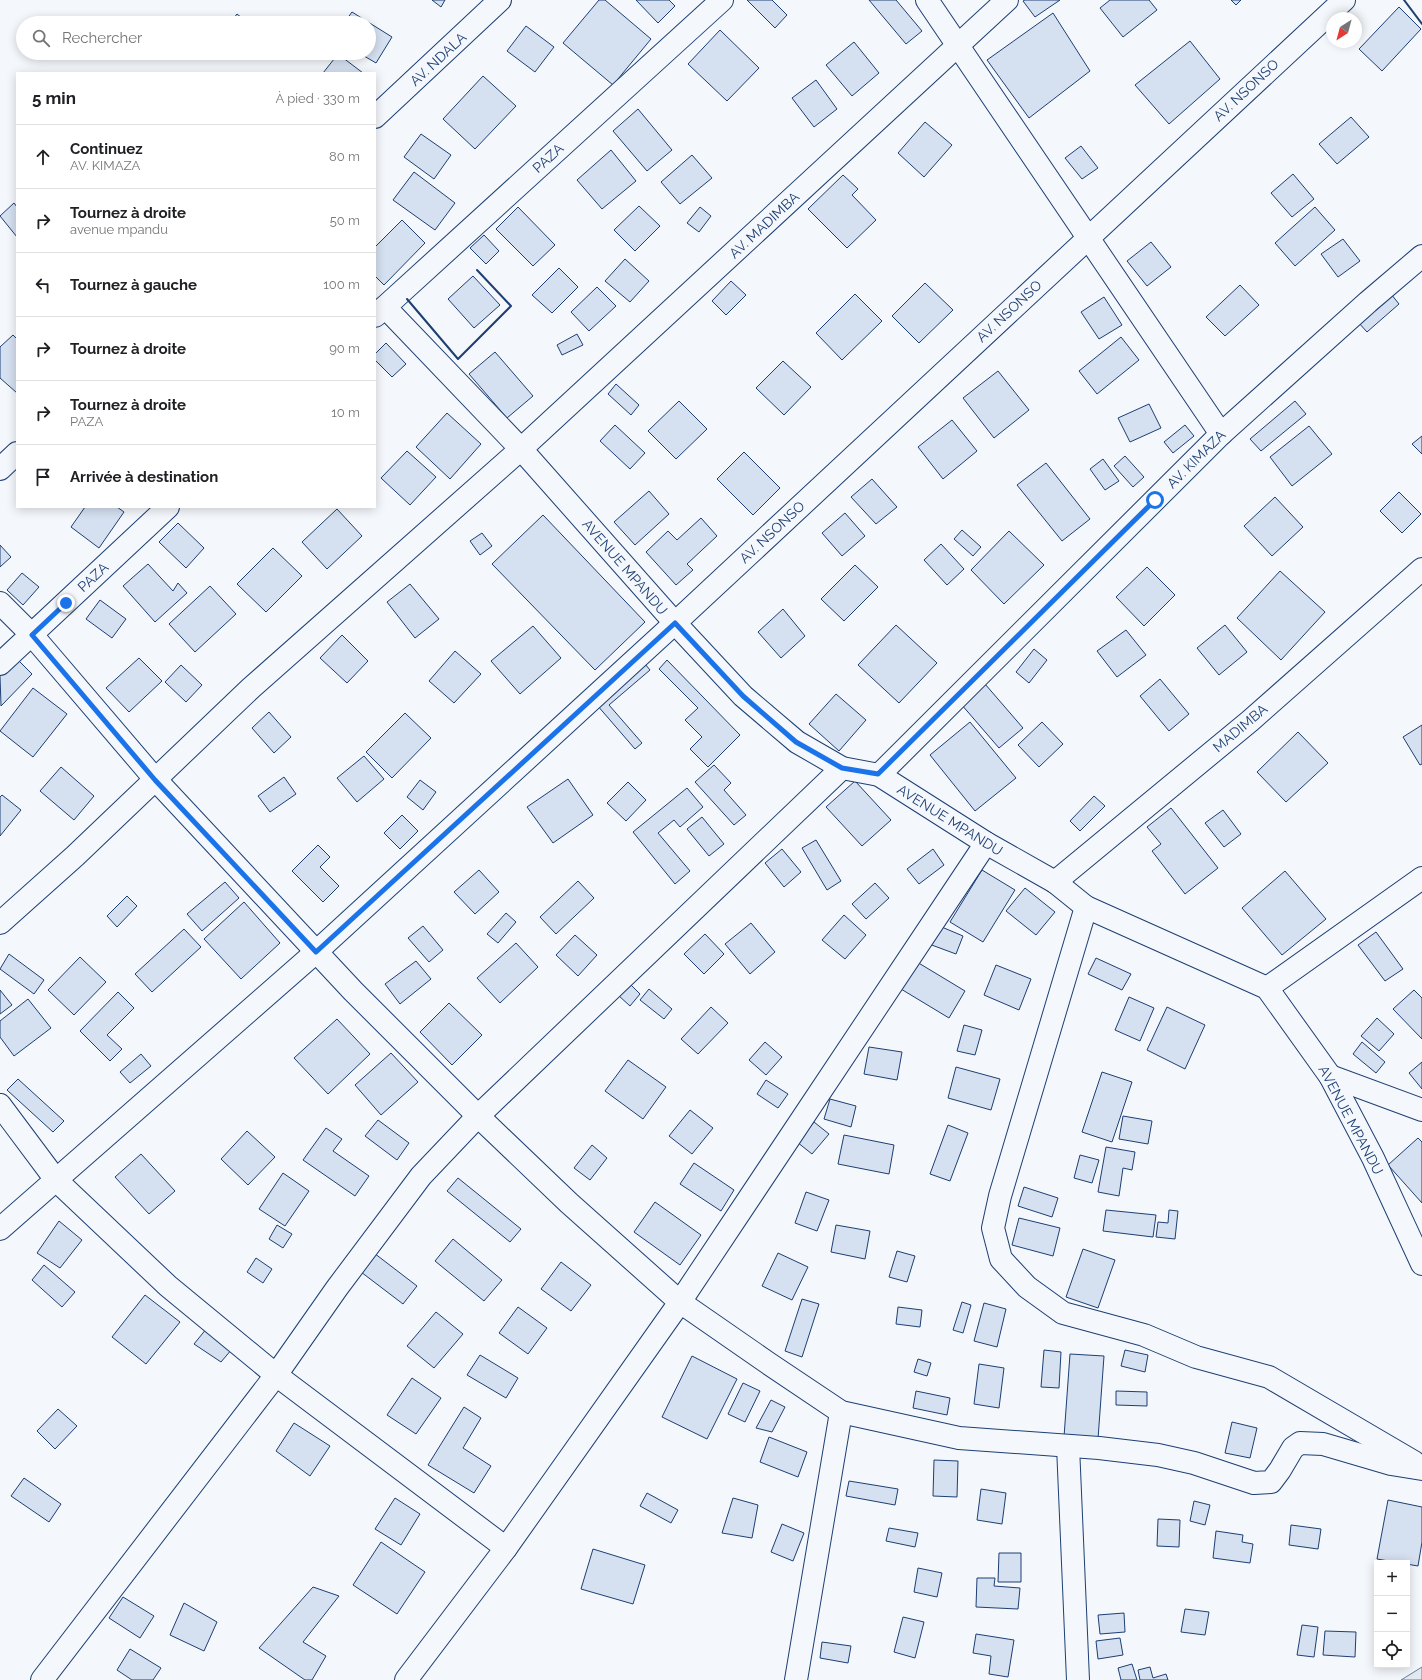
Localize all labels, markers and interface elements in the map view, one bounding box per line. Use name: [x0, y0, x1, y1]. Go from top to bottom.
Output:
north arrow: [1326, 12, 1362, 48]
search box: [16, 16, 376, 60]
icon: search: [30, 27, 52, 49]
text: Rechercher: [62, 29, 142, 47]
street label: AV. NDALA: [407, 29, 470, 89]
street label: AV. NSONSO: [1210, 56, 1282, 124]
text: 5 min: [32, 88, 76, 108]
text: À pied · 330 m: [276, 91, 360, 106]
text: Continuez: [70, 140, 143, 158]
street label: PAZA: [529, 140, 567, 176]
icon: ahead: [32, 146, 54, 168]
text: 80 m: [329, 149, 360, 164]
text: AV. KIMAZA: [70, 158, 140, 173]
street label: AV. MADIMBA: [726, 188, 803, 261]
text: Tournez à droite: [70, 204, 186, 222]
icon: right: [32, 210, 54, 232]
text: 50 m: [330, 213, 360, 228]
text: avenue mpandu: [70, 222, 168, 237]
icon: left: [32, 274, 54, 296]
text: Tournez à gauche: [70, 276, 197, 294]
text: 100 m: [323, 277, 360, 292]
street label: AV. NSONSO: [973, 277, 1045, 345]
icon: right: [32, 338, 54, 360]
text: Tournez à droite: [70, 340, 186, 358]
text: 90 m: [329, 341, 360, 356]
text: Tournez à droite: [70, 396, 186, 414]
icon: right: [32, 402, 54, 424]
text: 10 m: [331, 405, 360, 420]
text: PAZA: [70, 414, 103, 429]
street label: AV. KIMAZA: [1164, 426, 1229, 491]
icon: arrive: [32, 466, 54, 488]
text: Arrivée à destination: [70, 468, 218, 486]
route start: [1146, 491, 1164, 509]
street label: AV. NSONSO: [736, 498, 808, 566]
street label: AVENUE MPANDU: [579, 516, 671, 618]
street label: PAZA: [74, 559, 112, 595]
route end: [57, 594, 75, 612]
street label: MADIMBA: [1210, 700, 1271, 755]
street label: AVENUE MPANDU: [894, 781, 1006, 859]
street label: AVENUE MPANDU: [1315, 1063, 1387, 1177]
map controls: [1374, 1560, 1410, 1668]
button: +: [1374, 1560, 1410, 1596]
button: −: [1374, 1596, 1410, 1632]
button: locate: [1374, 1632, 1410, 1668]

